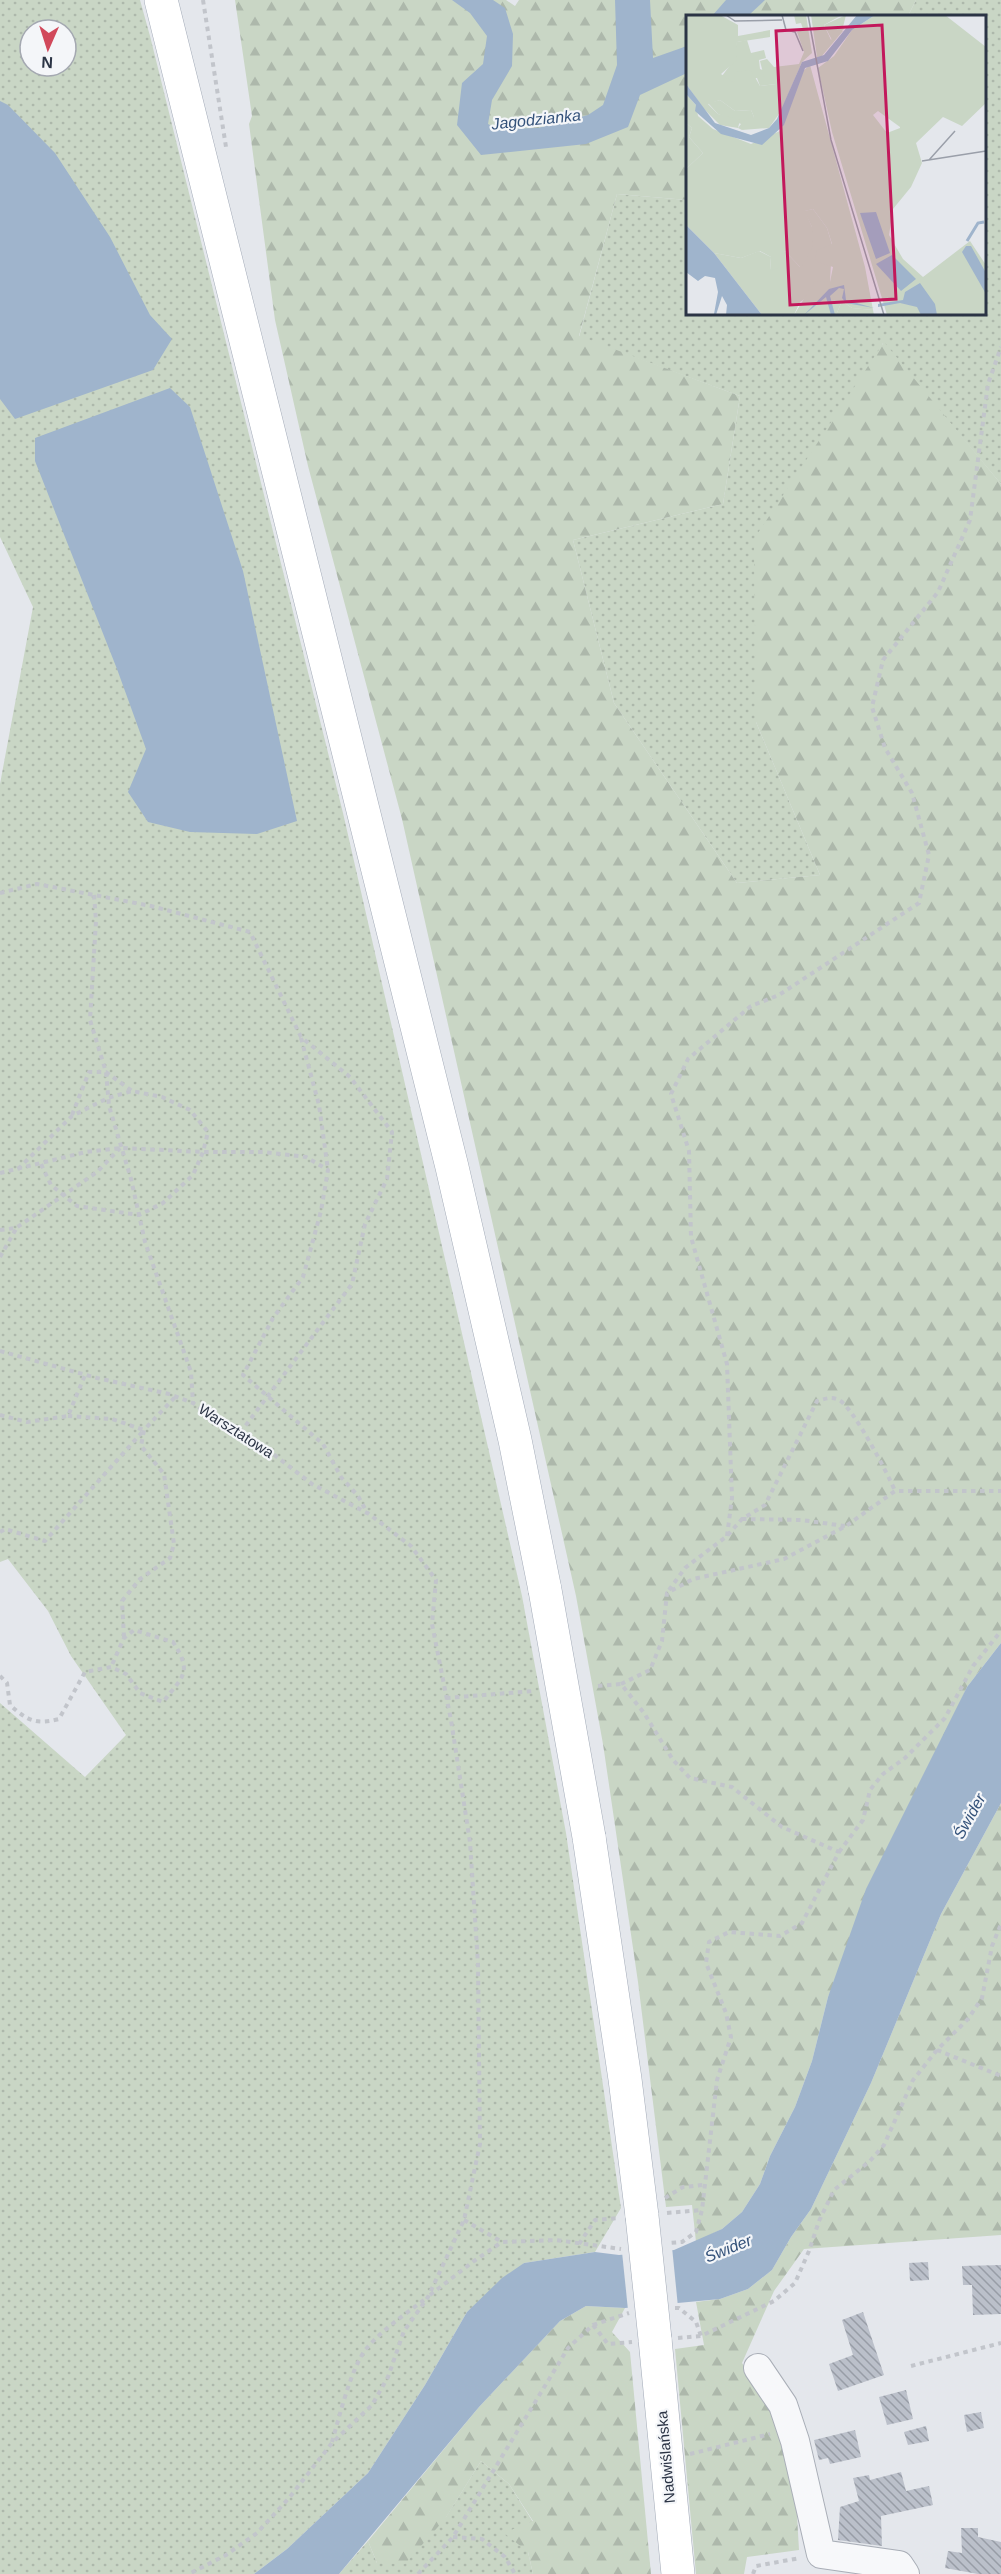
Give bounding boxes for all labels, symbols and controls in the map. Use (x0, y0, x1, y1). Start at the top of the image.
inset map (686, 15, 986, 315)
north arrow (18, 18, 78, 78)
text: N (41, 54, 53, 71)
water label: Jagodzianka (489, 106, 582, 133)
street label: Warsztatowa (196, 1400, 278, 1462)
water label: Świder (949, 1790, 989, 1842)
water label: Świder (702, 2230, 755, 2266)
street label: Nadwiślańska (653, 2410, 678, 2504)

